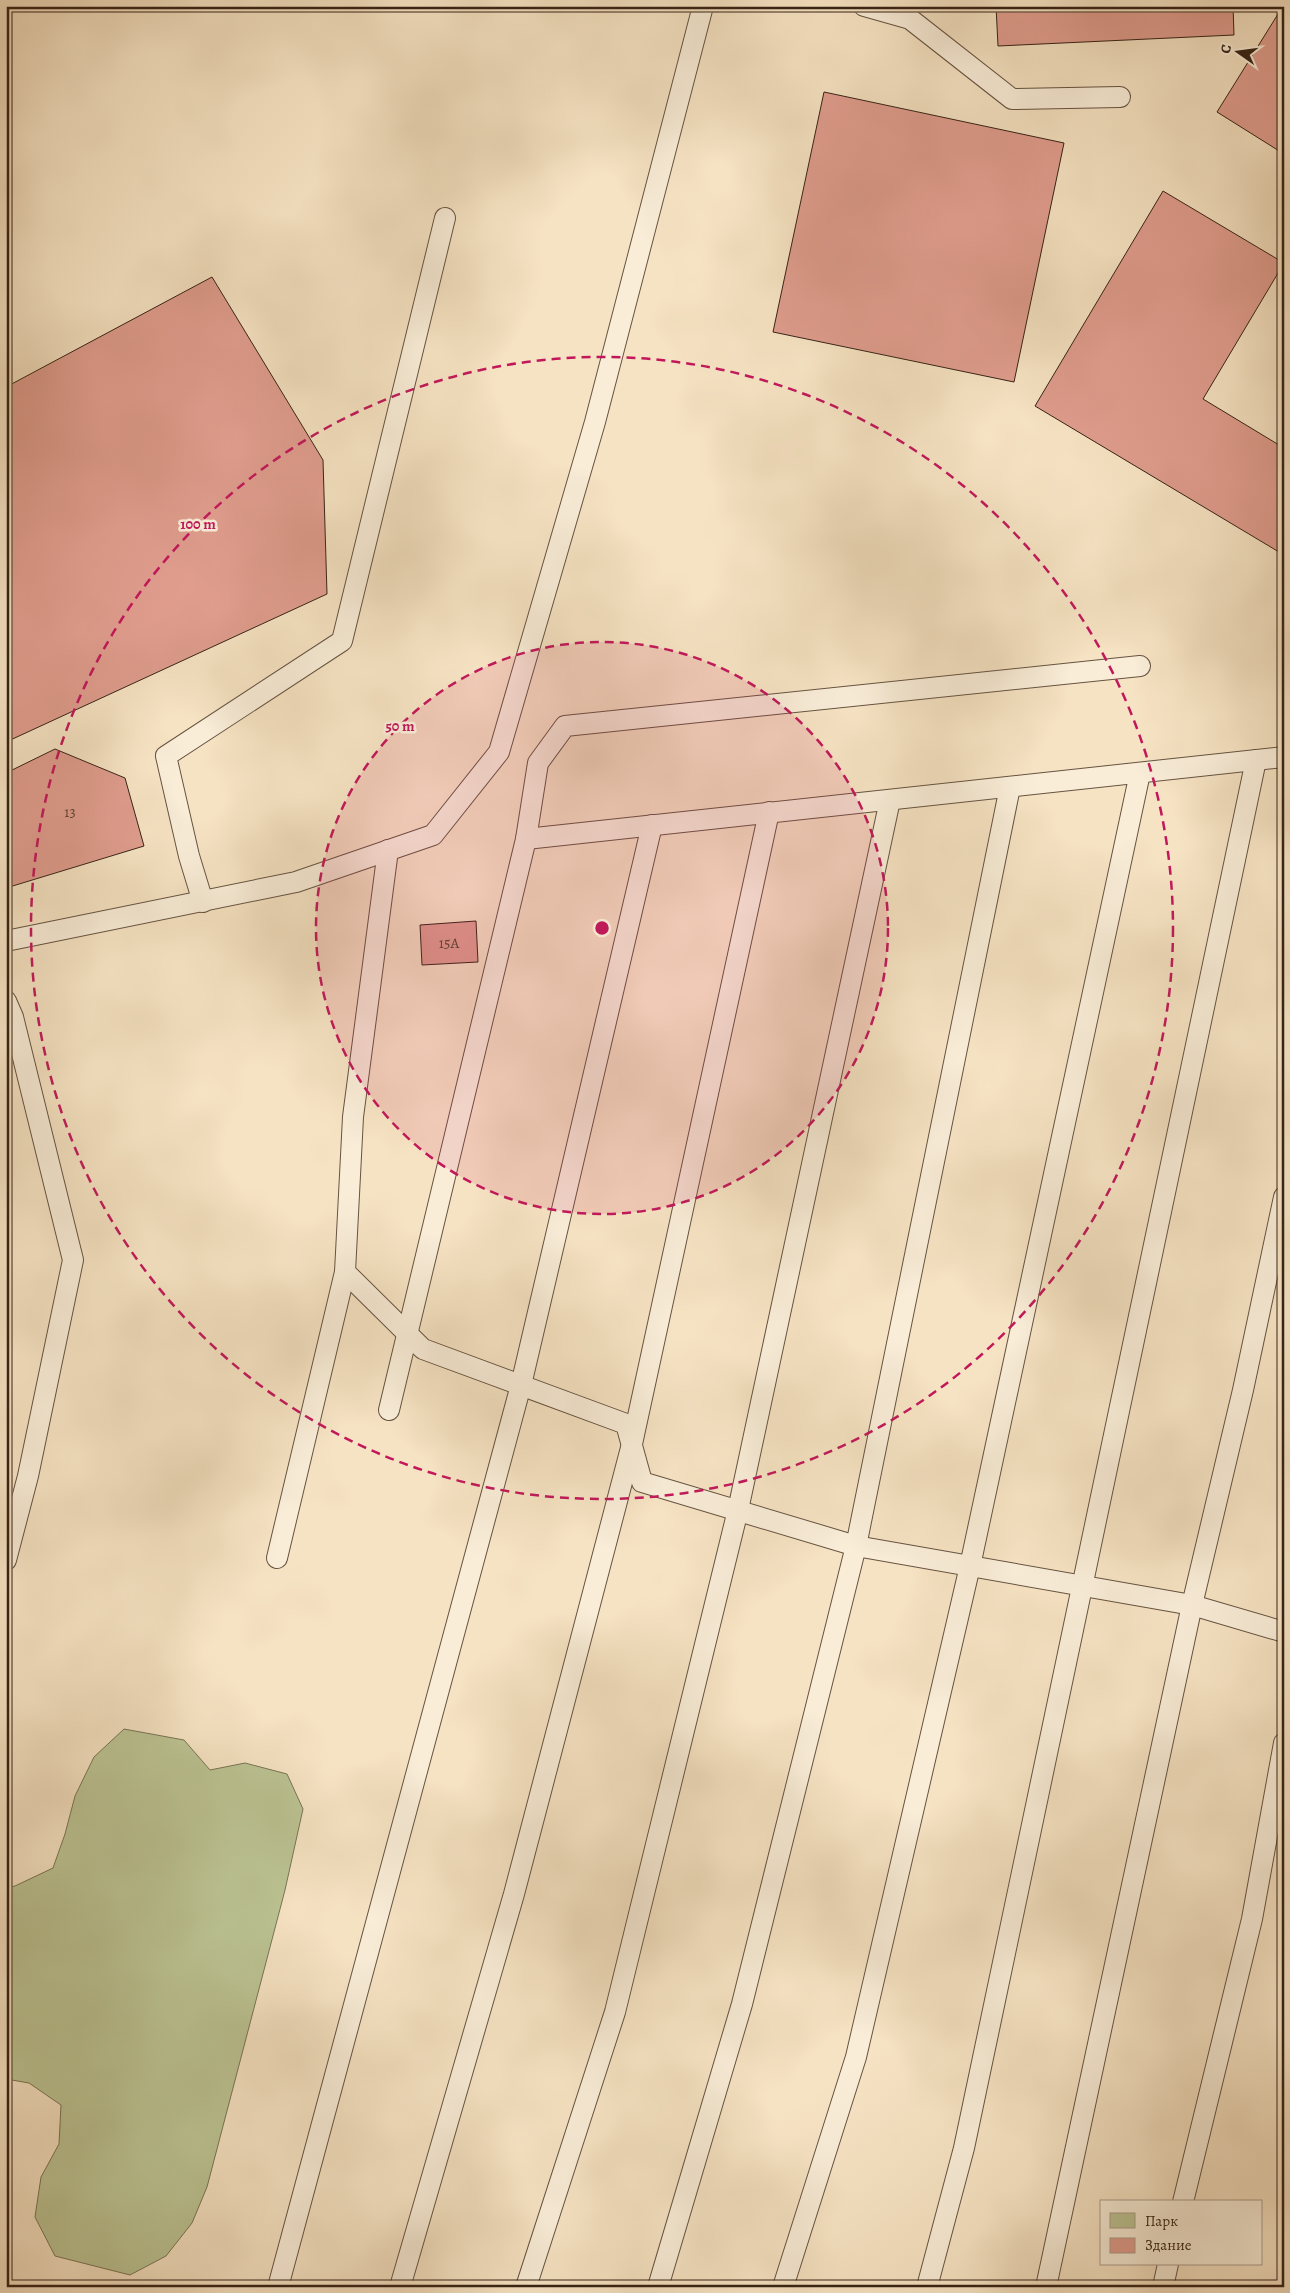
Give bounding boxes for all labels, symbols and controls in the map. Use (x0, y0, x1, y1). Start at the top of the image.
north arrow (1212, 28, 1262, 78)
text: С (1216, 42, 1236, 55)
text: 100 m (180, 514, 216, 534)
text: 50 m (385, 716, 415, 736)
house number: 13 (64, 802, 76, 822)
centre of rings (593, 919, 611, 937)
house number: 15А (439, 933, 459, 953)
legend (1100, 2200, 1262, 2266)
text: Парк (1145, 2211, 1178, 2231)
text: Здание (1145, 2235, 1192, 2255)

